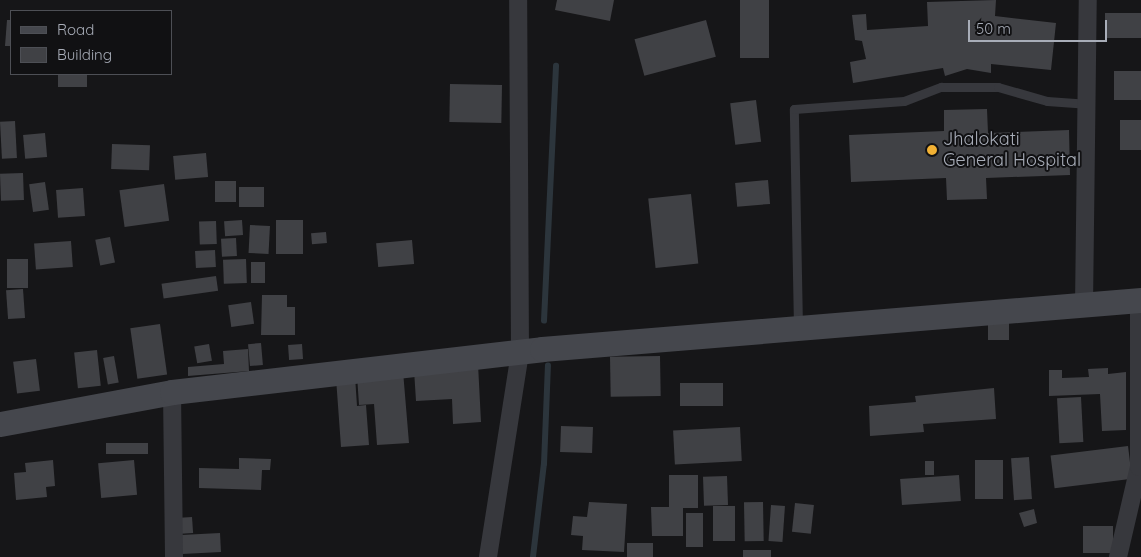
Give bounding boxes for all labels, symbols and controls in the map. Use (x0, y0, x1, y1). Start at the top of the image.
legend (10, 10, 172, 75)
scale bar (971, 10, 1110, 42)
text: 50 m (976, 19, 1011, 38)
text: Road (57, 20, 94, 39)
text: Building (57, 45, 112, 64)
place label: Jhalokati General Hospital (943, 129, 1081, 172)
marker: Jhalokati General Hospital (925, 143, 939, 157)

